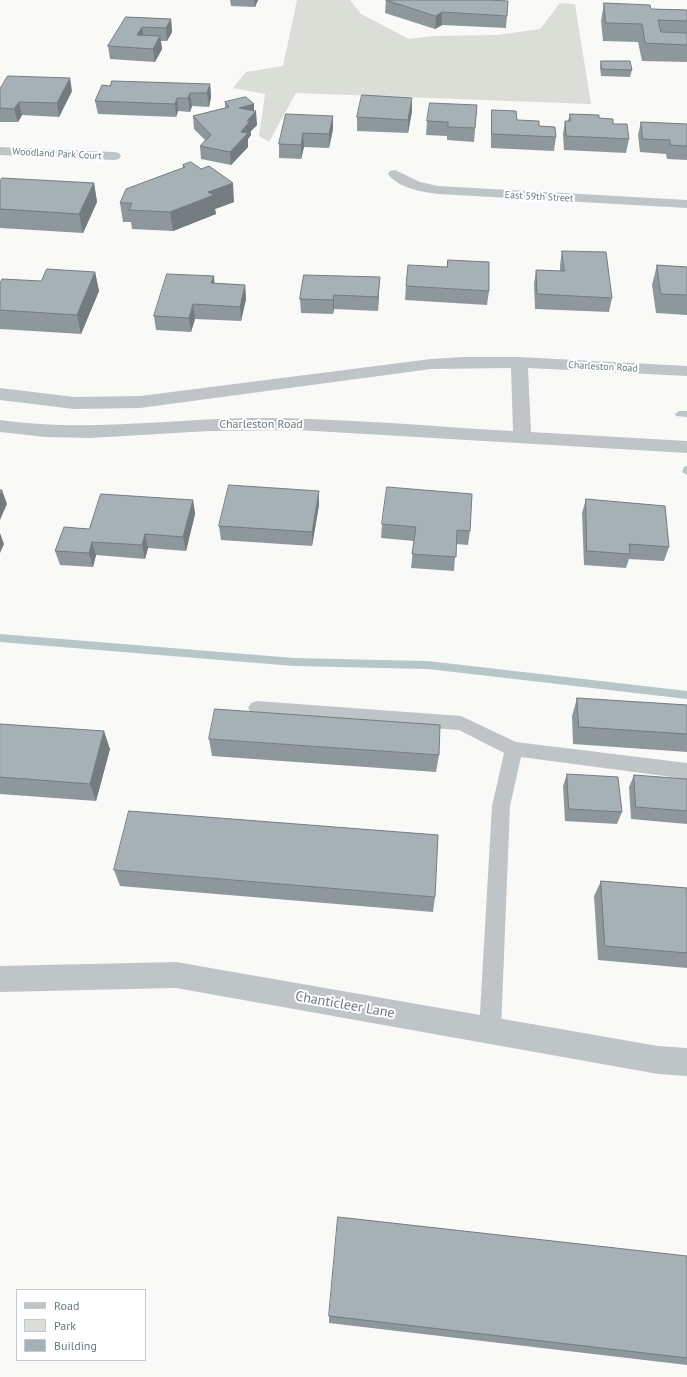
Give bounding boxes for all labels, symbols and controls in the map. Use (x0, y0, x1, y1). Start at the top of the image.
street label: Woodland Park Court (12, 146, 102, 162)
street label: East 59th Street (504, 189, 574, 205)
street label: Charleston Road (568, 359, 638, 375)
street label: Charleston Road (219, 418, 303, 432)
street label: Chanticleer Lane (294, 988, 396, 1022)
legend (16, 1289, 146, 1361)
text: Road (54, 1298, 79, 1313)
text: Park (54, 1318, 76, 1333)
text: Building (54, 1338, 97, 1353)

